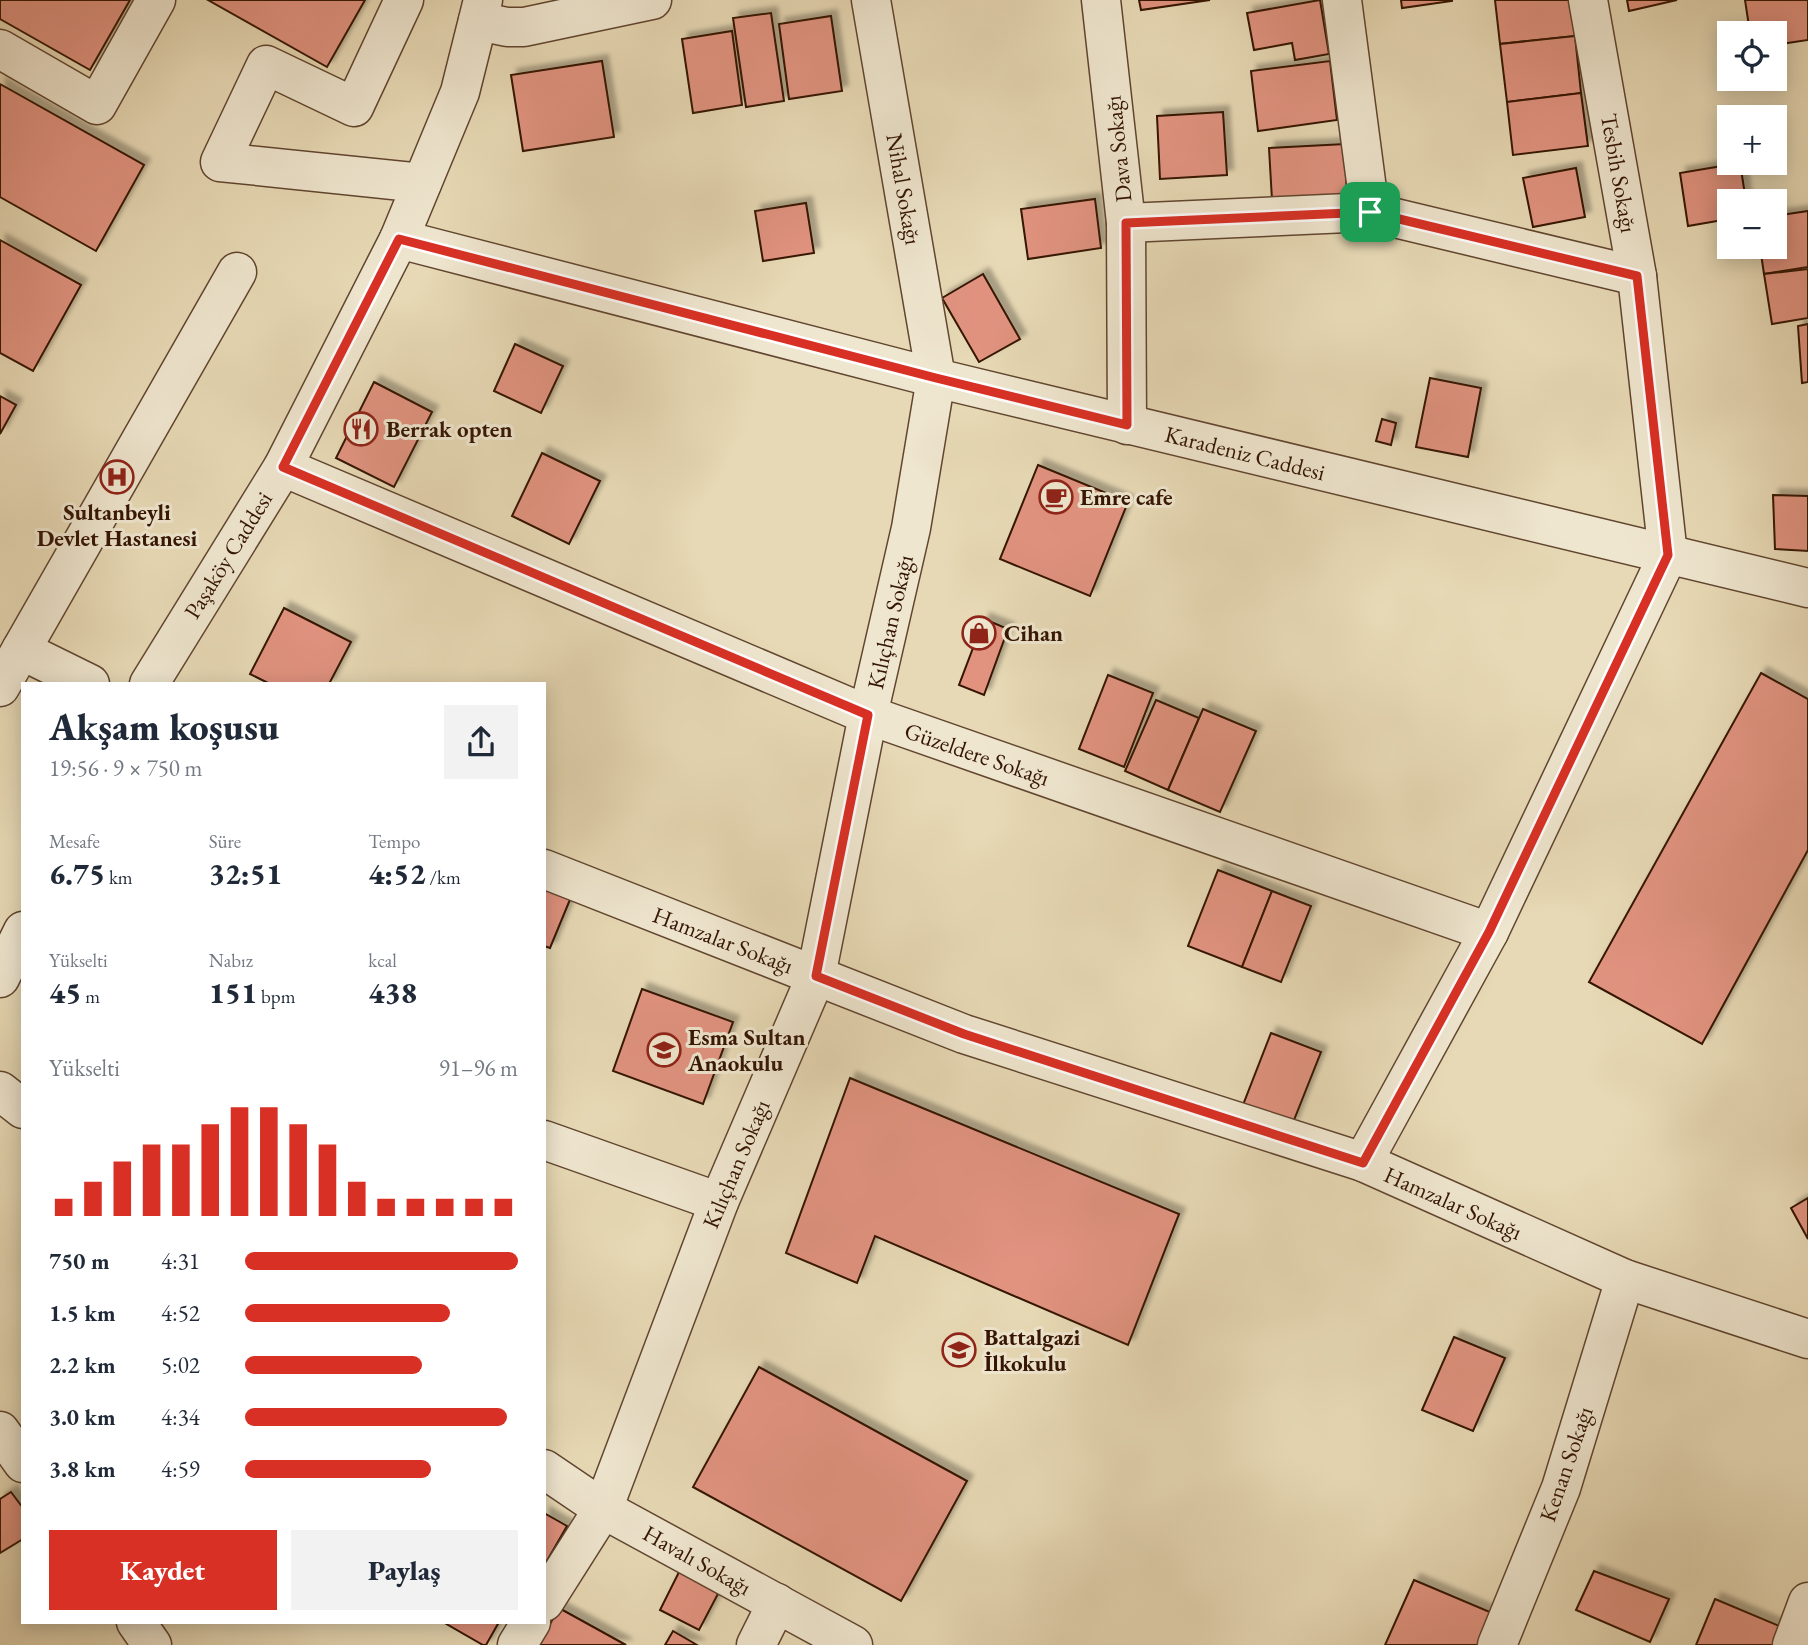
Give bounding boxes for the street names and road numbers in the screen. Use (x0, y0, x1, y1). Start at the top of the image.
street label: Dava Sokağı (1097, 94, 1139, 204)
street label: Tesbih Sokağı (1594, 111, 1644, 235)
street label: Nihal Sokağı (879, 131, 929, 247)
street label: Karadeniz Caddesi (1162, 419, 1329, 487)
street label: Paşaköy Caddesi (177, 486, 279, 624)
street label: Kılıçhan Sokağı (860, 552, 920, 692)
street label: Güzeldere Sokağı (901, 715, 1054, 793)
street label: Hamzalar Sokağı (649, 899, 798, 981)
street label: Kılıçhan Sokağı (695, 1095, 777, 1233)
street label: Hamzalar Sokağı (1379, 1159, 1527, 1247)
street label: Kenan Sokağı (1532, 1402, 1600, 1526)
street label: Havalı Sokağı (638, 1518, 757, 1602)

